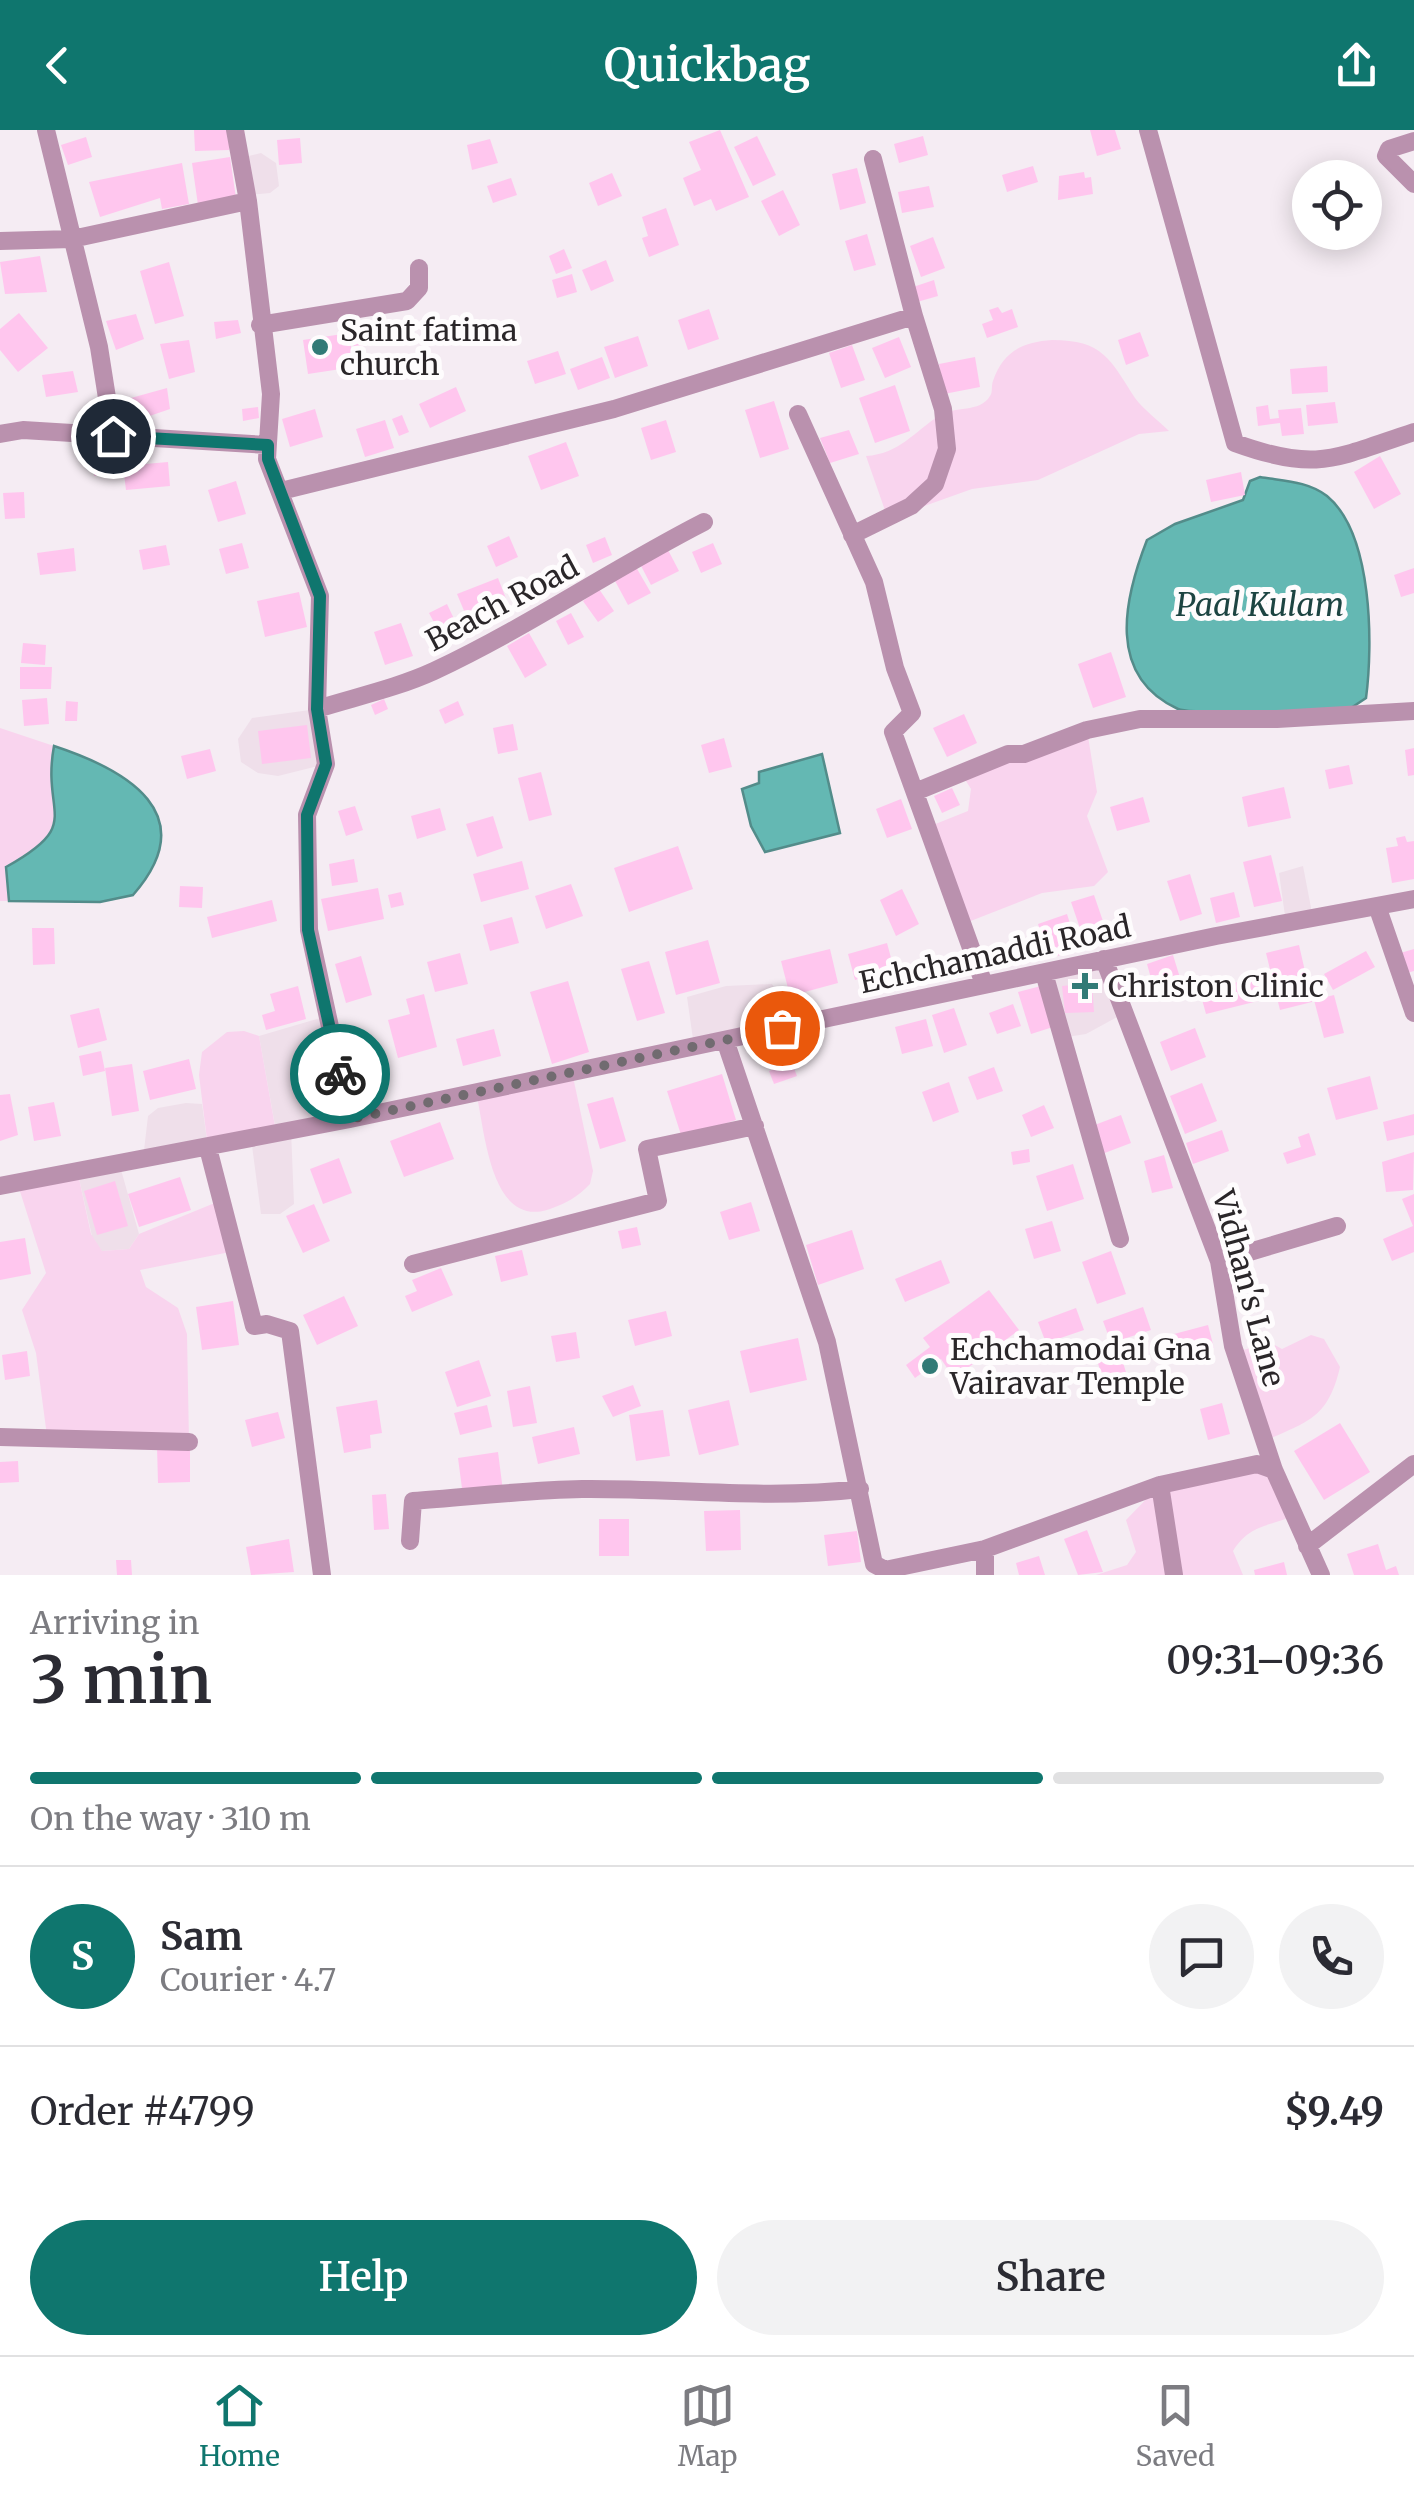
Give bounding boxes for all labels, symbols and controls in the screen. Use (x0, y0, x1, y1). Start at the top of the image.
text: Quickbag (604, 37, 810, 93)
icon: back (30, 38, 85, 93)
icon: share (1329, 38, 1384, 93)
map controls (1292, 160, 1382, 250)
button: locate (1292, 160, 1382, 250)
place label: Saint fatima church (340, 311, 517, 383)
marker: Saint fatima church (309, 336, 331, 358)
pin (71, 394, 156, 479)
icon: home (86, 409, 141, 464)
street label: Beach Road (419, 547, 585, 659)
water label: Paal Kulam (1176, 585, 1344, 625)
street label: Echchamaddi Road (856, 907, 1134, 1001)
place label: Christon Clinic (1108, 967, 1324, 1005)
marker: Christon Clinic (1072, 973, 1098, 999)
pin (740, 986, 825, 1071)
icon: bag (755, 1001, 810, 1056)
courier (290, 1024, 390, 1124)
icon: bike (313, 1047, 368, 1102)
street label: Vidhan's Lane (1204, 1185, 1293, 1390)
place label: Echchamodai Gna Vairavar Temple (949, 1330, 1211, 1402)
marker: Echchamodai Gna Vairavar Temple (919, 1355, 941, 1377)
text: Arriving in (30, 1603, 199, 1643)
text: 09:31–09:36 (1166, 1637, 1384, 1684)
text: 3 min (30, 1639, 212, 1721)
text: On the way · 310 m (30, 1799, 311, 1839)
button: chat (1149, 1904, 1254, 2009)
button: phone (1279, 1904, 1384, 2009)
text: Sam (160, 1913, 243, 1960)
text: S (71, 1933, 94, 1980)
text: Courier · 4.7 (160, 1960, 336, 2000)
text: Order #4799 (30, 2088, 255, 2135)
text: $9.49 (1284, 2088, 1384, 2135)
button: Help (30, 2220, 697, 2335)
button: Share (717, 2220, 1384, 2335)
tab: Home (199, 2378, 280, 2474)
tab: Map (678, 2378, 738, 2474)
tab: Saved (1136, 2378, 1215, 2474)

